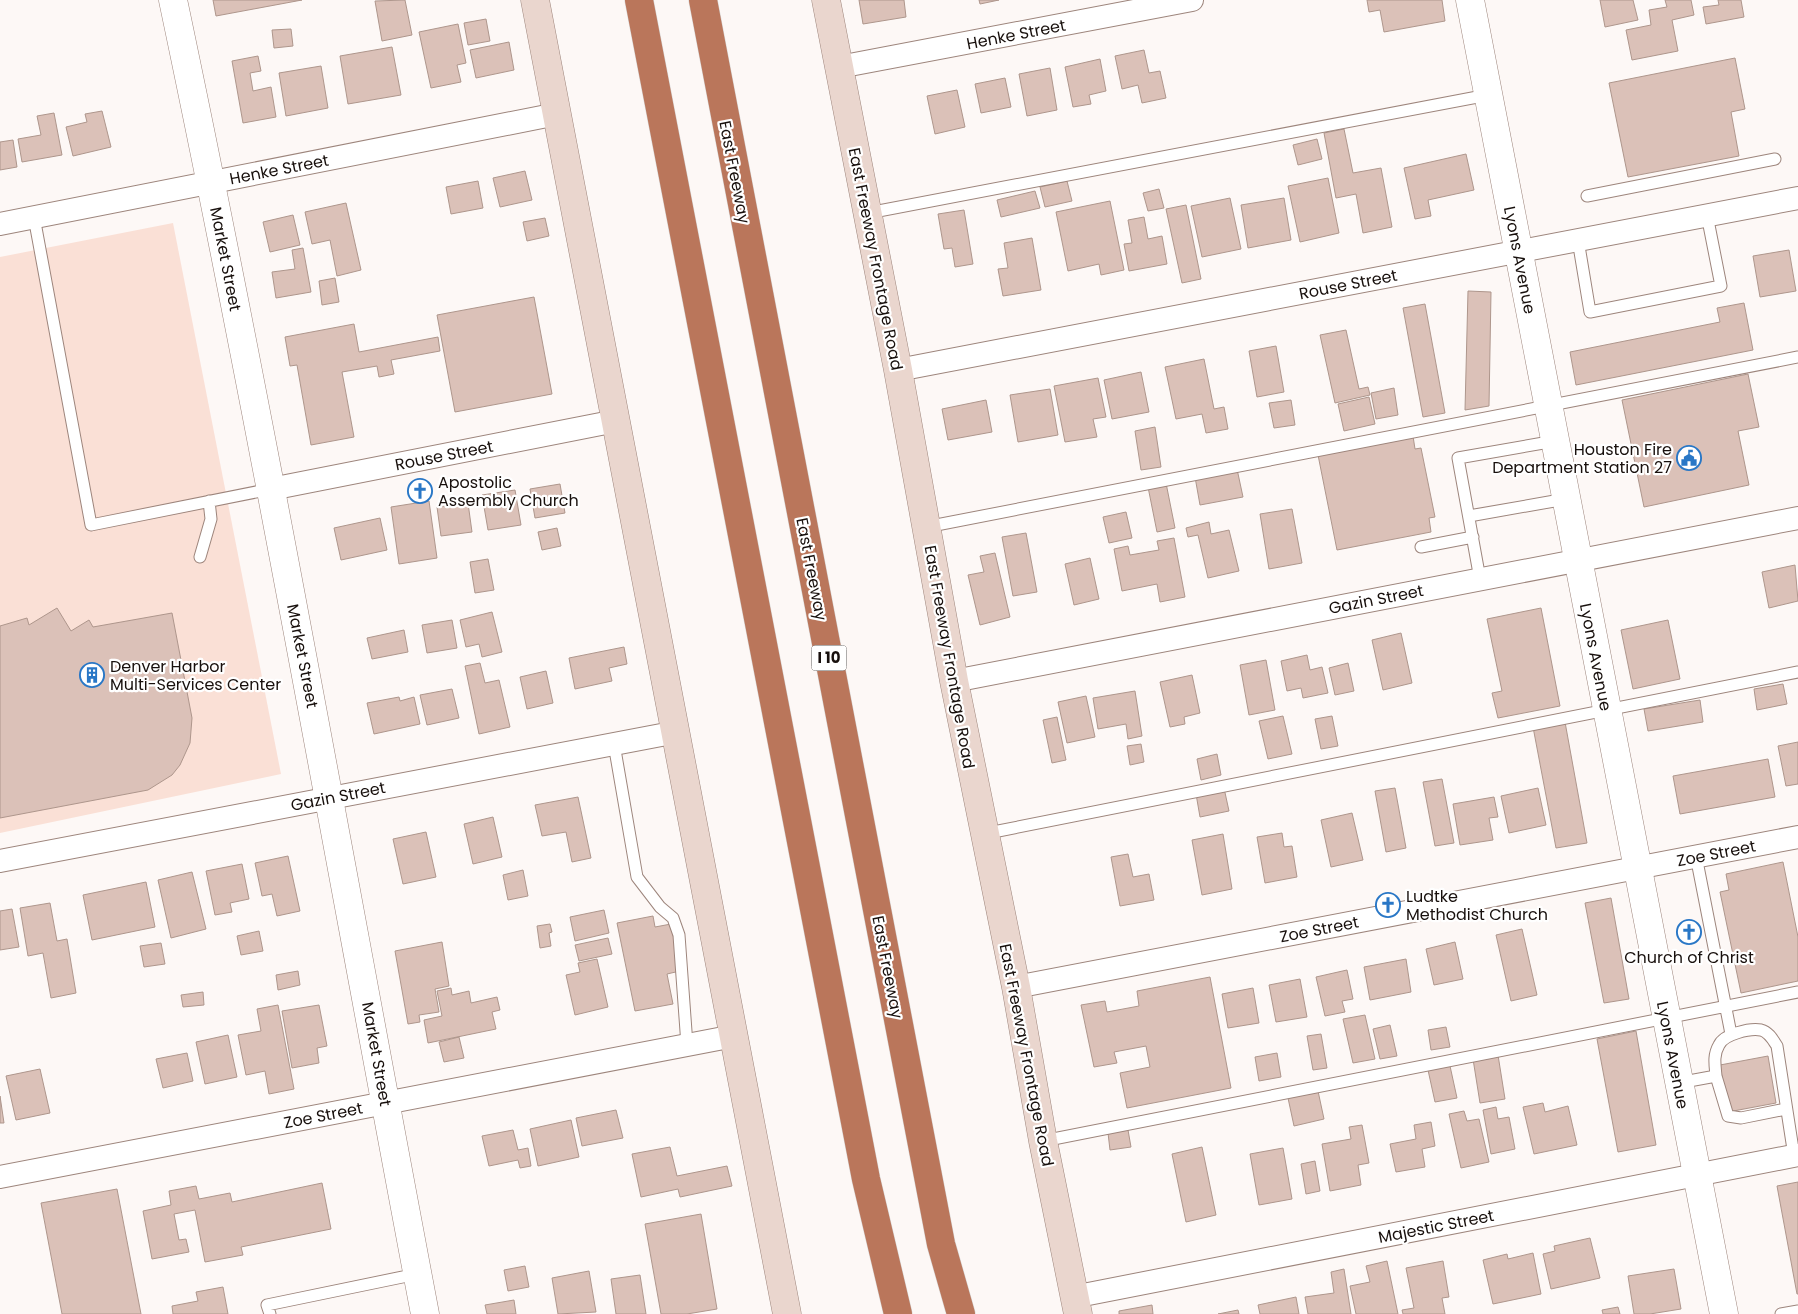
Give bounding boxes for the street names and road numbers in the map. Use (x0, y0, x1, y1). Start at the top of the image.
street label: Henke Street (965, 14, 1068, 55)
street label: East Freeway (713, 119, 756, 225)
street label: East Freeway Frontage Road (843, 146, 908, 372)
street label: Henke Street (228, 149, 331, 190)
street label: Lyons Avenue (1498, 204, 1541, 316)
street label: Market Street (204, 205, 247, 313)
street label: Rouse Street (1297, 264, 1399, 305)
street label: Rouse Street (393, 435, 495, 476)
street label: East Freeway (790, 516, 833, 622)
street label: East Freeway Frontage Road (919, 544, 980, 771)
street label: Gazin Street (1327, 579, 1426, 620)
street label: Lyons Avenue (1574, 601, 1617, 713)
street label: Market Street (281, 602, 324, 710)
road number: I 10 (812, 646, 846, 670)
street label: Gazin Street (289, 776, 388, 817)
street label: Zoe Street (1675, 835, 1758, 872)
street label: Zoe Street (1278, 911, 1361, 948)
street label: East Freeway (866, 914, 909, 1020)
street label: East Freeway Frontage Road (994, 942, 1059, 1168)
street label: Lyons Avenue (1651, 999, 1694, 1111)
street label: Market Street (356, 1000, 397, 1108)
street label: Zoe Street (282, 1097, 365, 1134)
street label: Majestic Street (1376, 1204, 1496, 1249)

